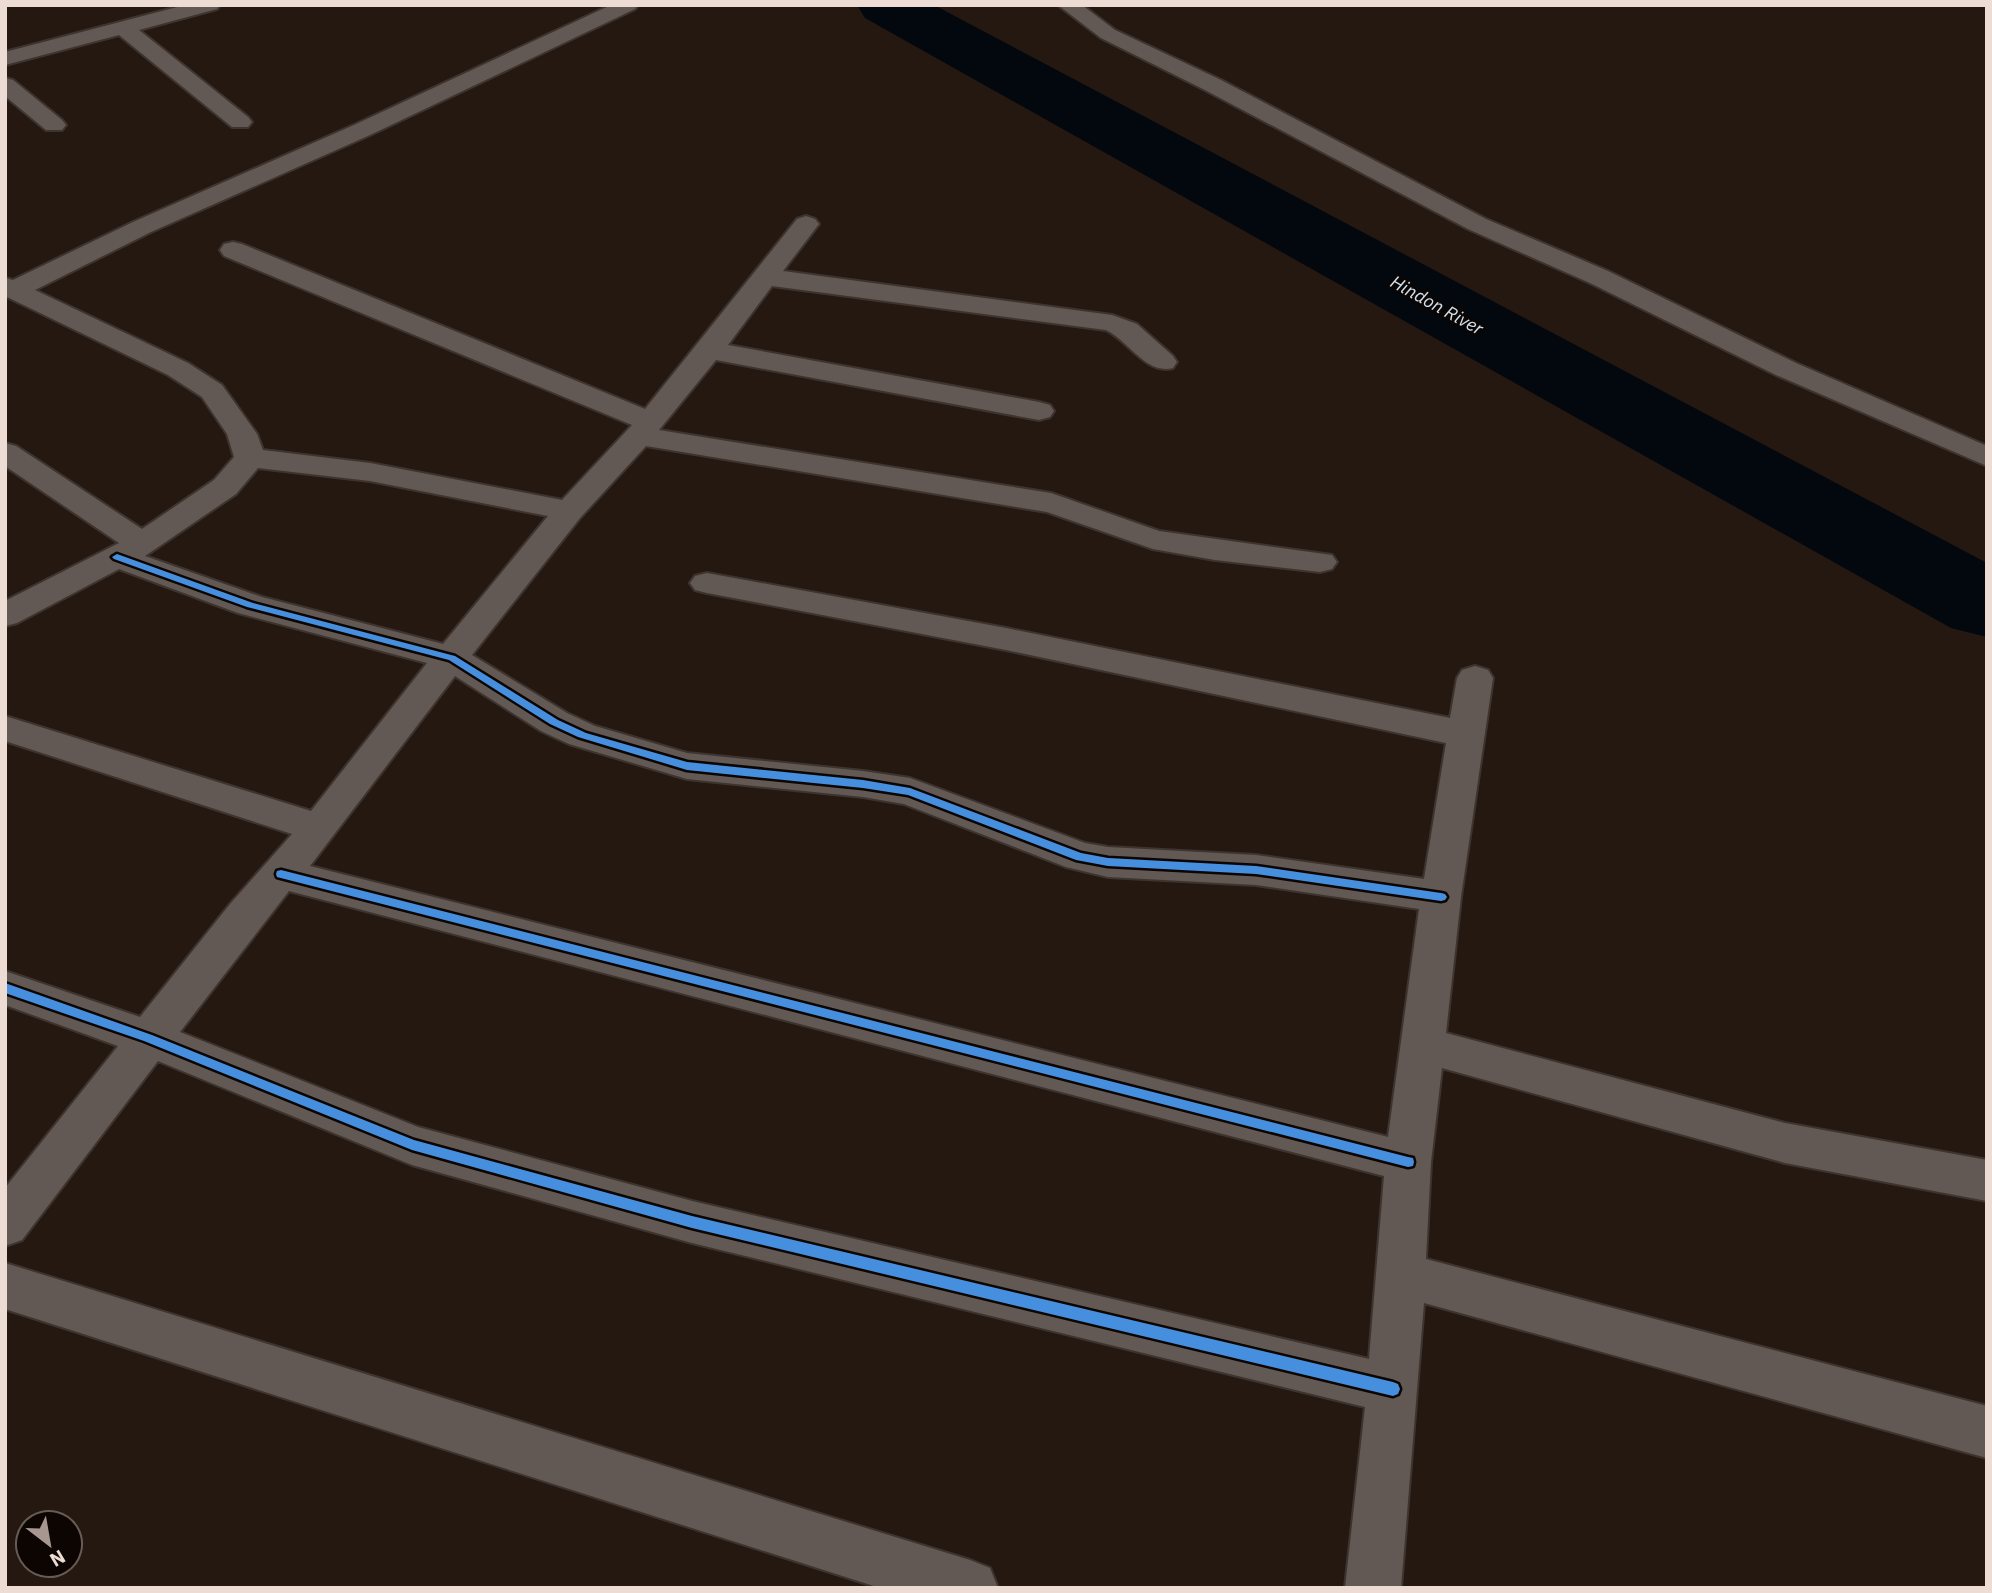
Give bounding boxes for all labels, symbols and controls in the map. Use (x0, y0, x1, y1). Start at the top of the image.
water label: Hindon River (1387, 270, 1488, 340)
north arrow (14, 1509, 84, 1579)
text: N (46, 1545, 70, 1572)

